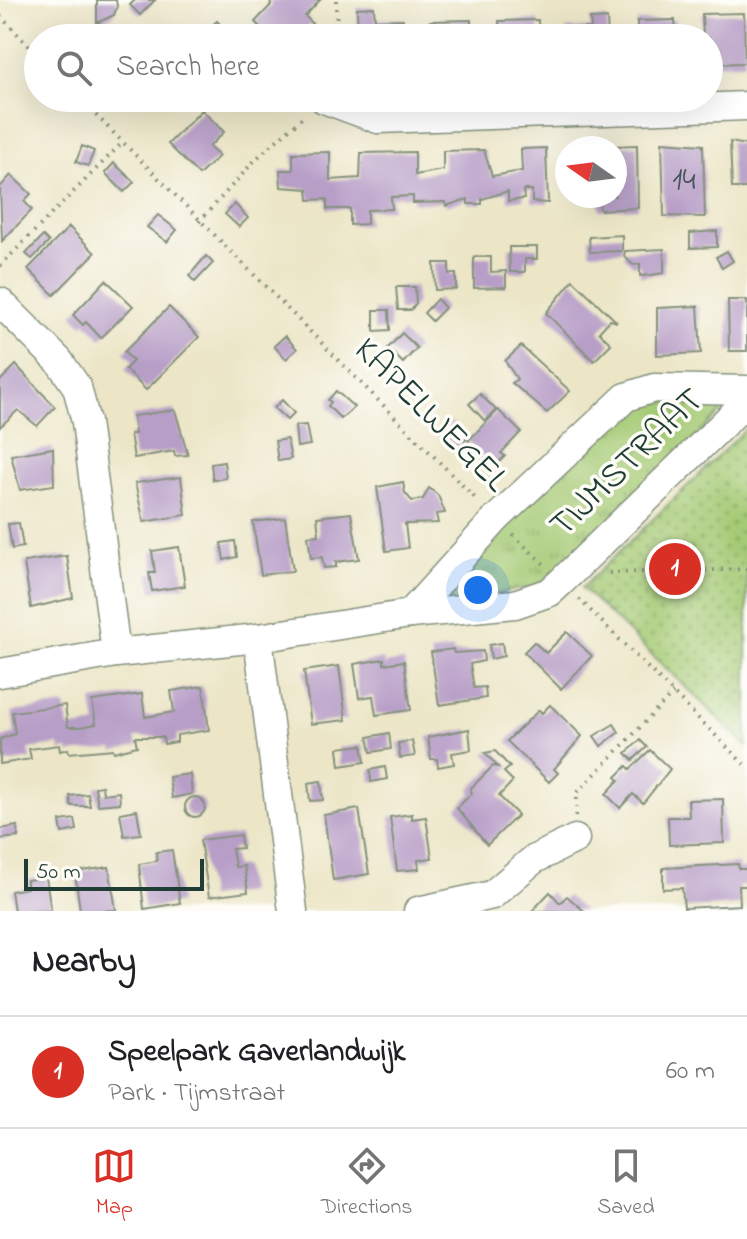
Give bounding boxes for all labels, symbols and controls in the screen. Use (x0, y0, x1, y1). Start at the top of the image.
search box (24, 24, 723, 112)
icon: search (52, 46, 96, 90)
text: Search here (116, 46, 260, 90)
north arrow (555, 136, 627, 208)
house number: 14 (672, 158, 696, 205)
street label: KAPELWEGEL (340, 326, 520, 506)
street label: TIJMSTRAAT (539, 376, 717, 552)
pin: 1 (649, 539, 701, 599)
your location (458, 570, 498, 610)
scale bar (24, 855, 204, 891)
text: 50 m (36, 857, 81, 889)
text: Nearby (32, 938, 136, 988)
text: Speelpark Gaverlandwijk (108, 1031, 405, 1075)
text: 1 (54, 1053, 62, 1091)
text: 60 m (666, 1053, 715, 1091)
text: Park · Tijmstraat (108, 1075, 285, 1113)
tab: Map (92, 1144, 136, 1224)
tab: Directions (321, 1144, 412, 1224)
tab: Saved (597, 1144, 655, 1224)

